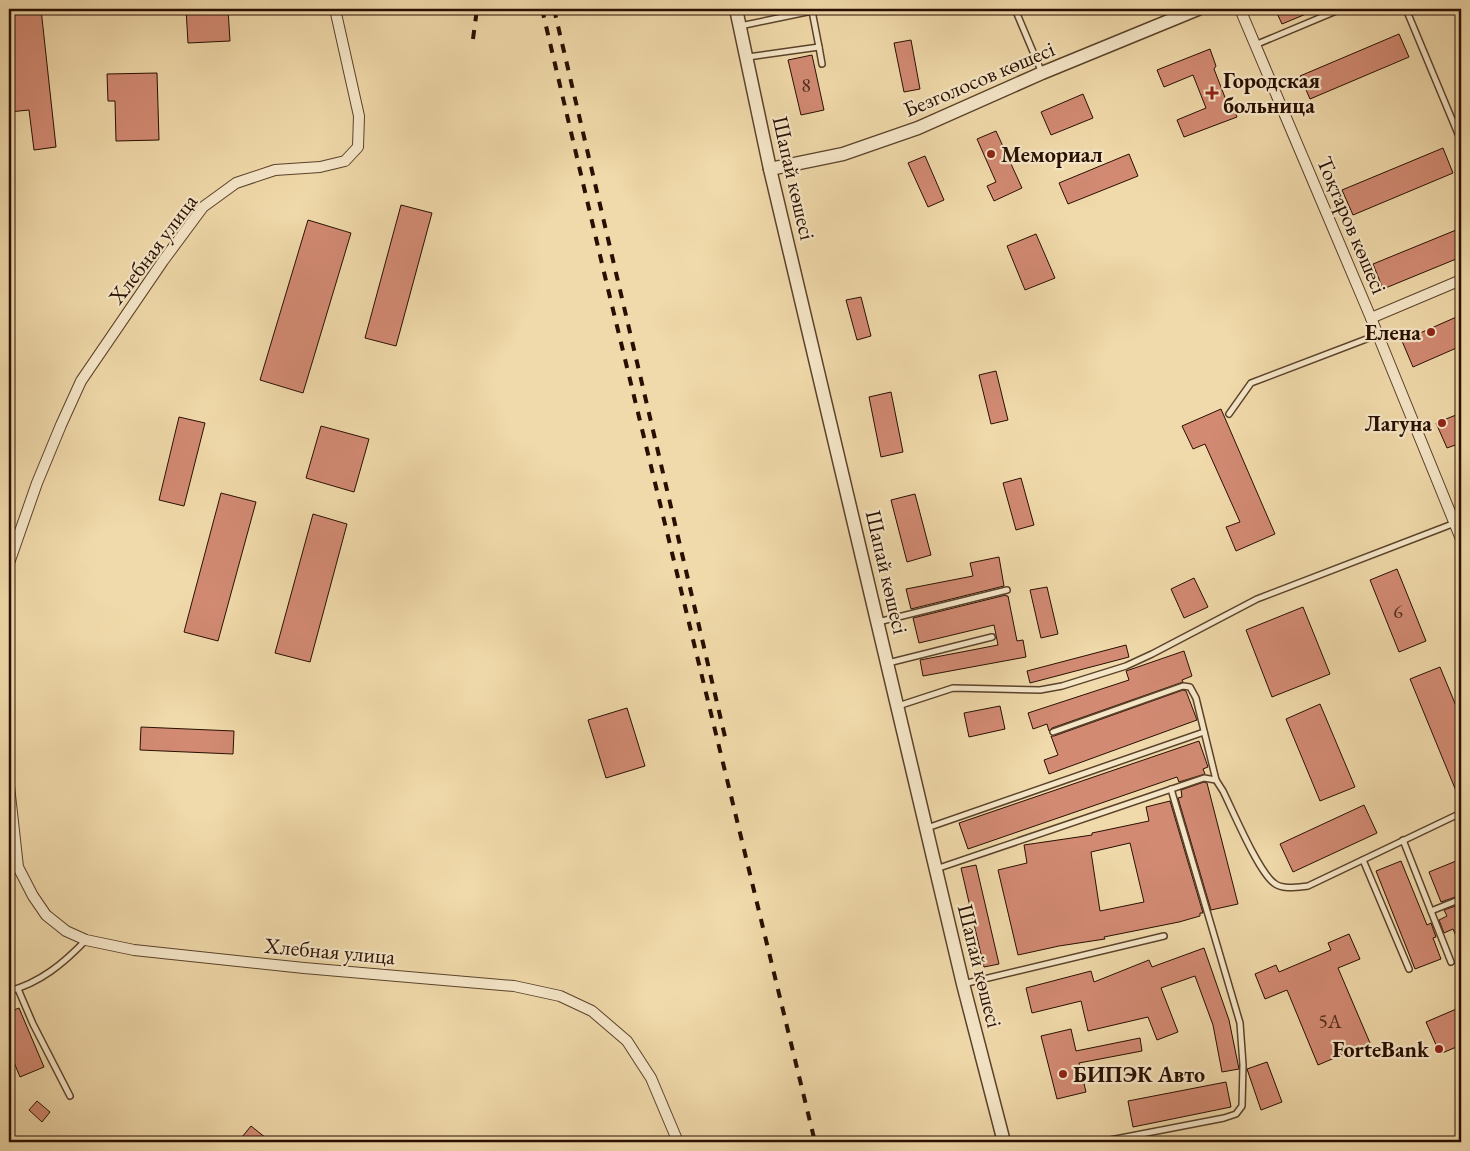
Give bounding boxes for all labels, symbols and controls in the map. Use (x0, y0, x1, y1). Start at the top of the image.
street label: Безголосов көшесі (899, 34, 1059, 124)
place label: Городская больница (1223, 66, 1320, 120)
house number: 8 (801, 72, 811, 98)
marker: Городская больница (1205, 86, 1219, 100)
street label: Шапай көшесі (766, 113, 822, 243)
place label: Мемориал (1001, 140, 1103, 169)
marker: Мемориал (985, 148, 997, 160)
street label: Тоқтаров көшесі (1310, 152, 1394, 298)
street label: Хлебная улица (101, 188, 204, 311)
place label: Елена (1365, 318, 1421, 347)
marker: Елена (1425, 326, 1437, 338)
place label: Лагуна (1364, 409, 1432, 438)
marker: Лагуна (1436, 417, 1448, 429)
street label: Шапай көшесі (859, 507, 915, 637)
house number: 6 (1393, 598, 1403, 624)
street label: Шапай көшесі (951, 901, 1009, 1031)
street label: Хлебная улица (263, 931, 397, 971)
house number: 5А (1318, 1008, 1342, 1034)
place label: ForteBank (1332, 1035, 1430, 1064)
marker: ForteBank (1433, 1043, 1445, 1055)
place label: БИПЭК Авто (1073, 1060, 1205, 1089)
marker: БИПЭК Авто (1057, 1068, 1069, 1080)

